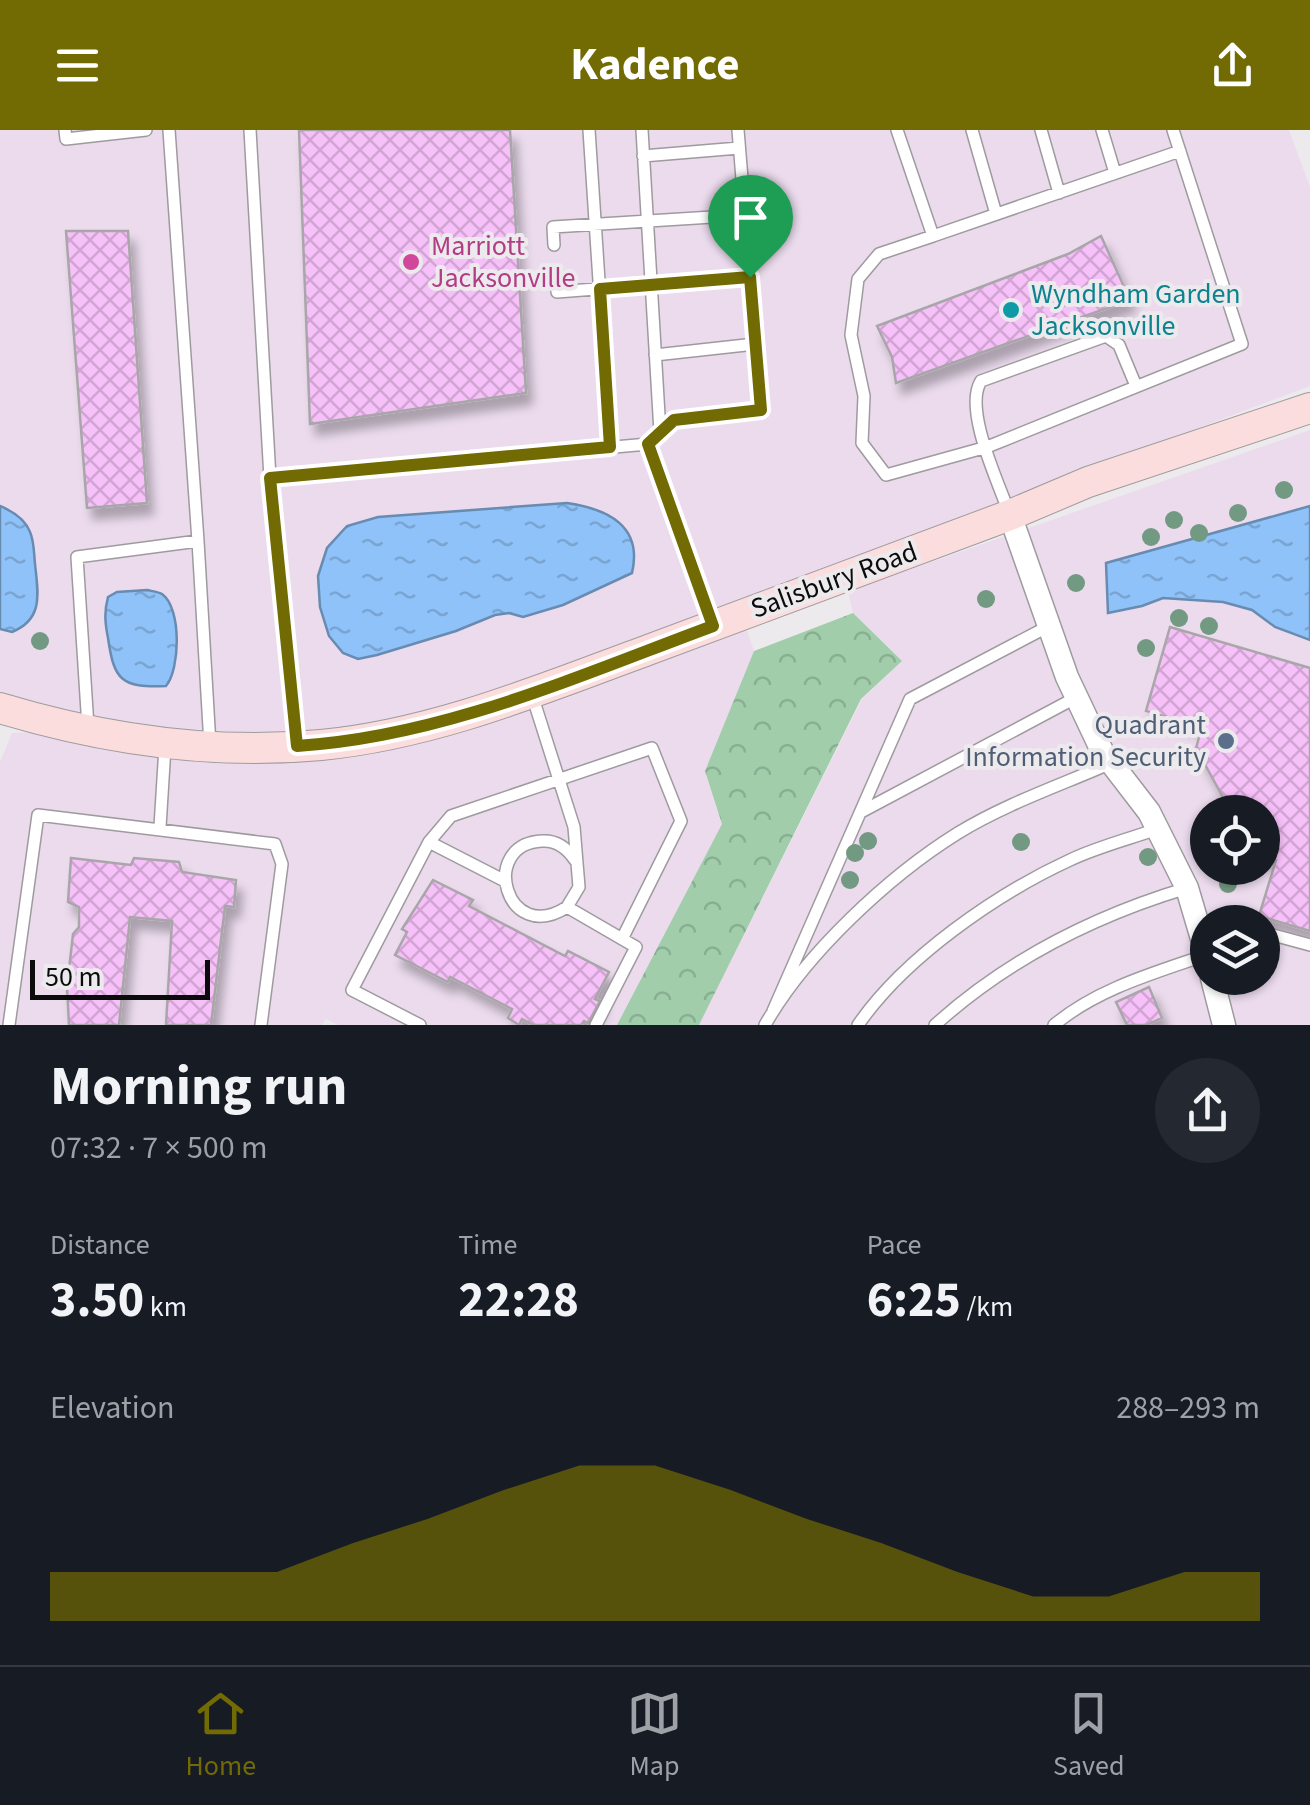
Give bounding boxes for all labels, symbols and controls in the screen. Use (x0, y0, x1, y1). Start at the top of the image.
text: Kadence (570, 33, 740, 97)
icon: menu (50, 38, 105, 93)
icon: share (1205, 38, 1260, 93)
pin (708, 175, 793, 278)
icon: arrive (723, 190, 778, 245)
place label: Marriott Jacksonville (431, 226, 576, 298)
marker: Marriott Jacksonville (400, 251, 422, 273)
place label: Wyndham Garden Jacksonville (1031, 274, 1241, 346)
marker: Wyndham Garden Jacksonville (1000, 299, 1022, 321)
street label: Salisbury Road (745, 531, 923, 629)
place label: Quadrant Information Security (965, 705, 1207, 777)
marker: Quadrant Information Security (1215, 730, 1237, 752)
map controls (1190, 795, 1280, 995)
button: locate (1190, 795, 1280, 885)
button: layers (1190, 905, 1280, 995)
scale bar (30, 955, 210, 1000)
text: 50 m (45, 957, 102, 997)
text: Morning run (50, 1048, 347, 1126)
button: share (1155, 1058, 1260, 1163)
text: 07:32 · 7 × 500 m (50, 1125, 268, 1171)
text: Distance (50, 1225, 150, 1265)
text: Time (458, 1225, 517, 1265)
text: Pace (867, 1225, 922, 1265)
text: 3.50 (50, 1265, 144, 1336)
text: 22:28 (458, 1265, 579, 1336)
text: 6:25 (867, 1265, 961, 1336)
text: km (144, 1287, 187, 1327)
text: /km (961, 1287, 1013, 1327)
text: Elevation (50, 1385, 175, 1431)
text: 288–293 m (1116, 1385, 1260, 1431)
tab: Home (185, 1686, 256, 1786)
tab: Map (627, 1686, 682, 1786)
tab: Saved (1053, 1686, 1124, 1786)

